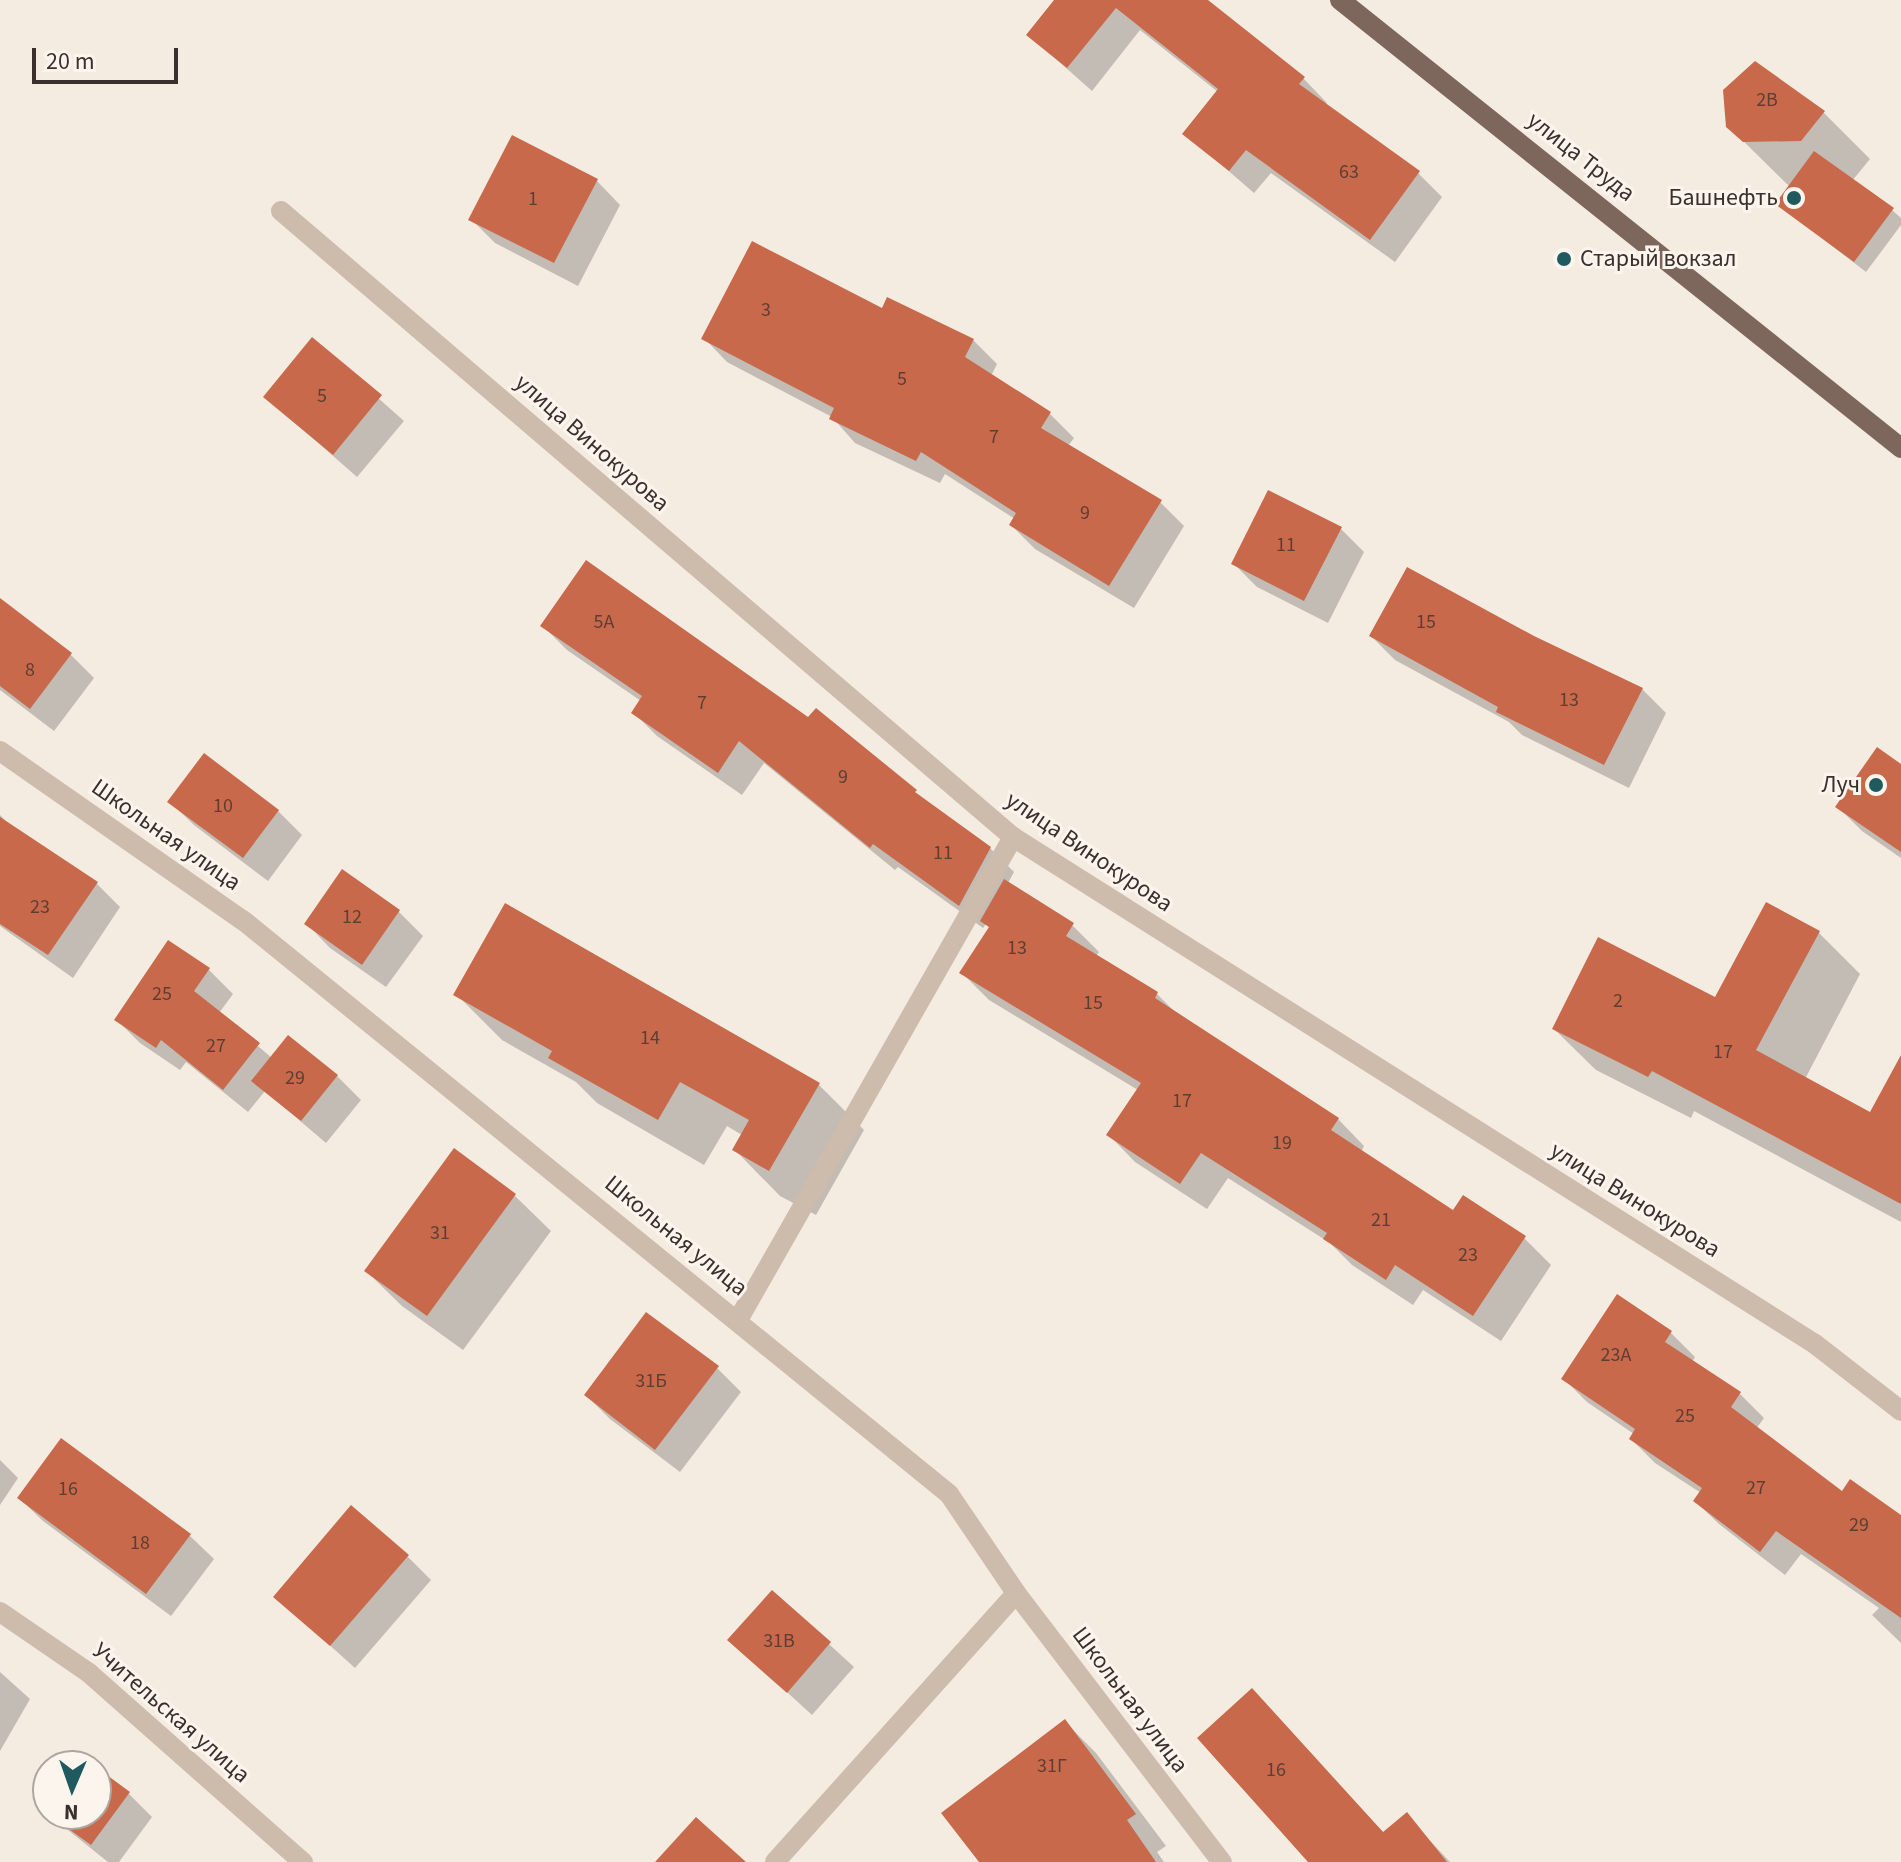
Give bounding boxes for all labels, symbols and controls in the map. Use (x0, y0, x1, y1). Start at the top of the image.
scale bar (36, 32, 182, 82)
text: 20 m (46, 44, 95, 79)
house number: 2В (1756, 88, 1778, 112)
street label: улица Труда (1521, 106, 1641, 208)
house number: 63 (1339, 160, 1359, 184)
place label: Башнефть (1669, 184, 1778, 212)
house number: 1 (528, 187, 538, 211)
marker: Башнефть (1785, 189, 1803, 207)
place label: Старый вокзал (1580, 245, 1736, 273)
marker: Старый вокзал (1555, 250, 1573, 268)
house number: 3 (761, 298, 771, 322)
house number: 5 (897, 367, 907, 391)
street label: улица Винокурова (509, 368, 675, 518)
house number: 5 (317, 384, 327, 408)
house number: 7 (989, 425, 999, 449)
house number: 9 (1080, 501, 1090, 525)
house number: 11 (1276, 533, 1296, 557)
house number: 5А (594, 610, 614, 634)
house number: 15 (1416, 610, 1436, 634)
house number: 8 (25, 658, 35, 682)
house number: 13 (1559, 688, 1579, 712)
house number: 7 (697, 691, 707, 715)
house number: 9 (838, 765, 848, 789)
place label: Луч (1821, 771, 1860, 799)
street label: Школьная улица (86, 773, 246, 897)
marker: Луч (1867, 776, 1885, 794)
street label: улица Винокурова (1000, 785, 1178, 919)
house number: 10 (213, 794, 233, 818)
house number: 11 (933, 841, 953, 865)
house number: 23 (30, 895, 50, 919)
house number: 12 (342, 905, 362, 929)
house number: 13 (1007, 936, 1027, 960)
house number: 25 (152, 982, 172, 1006)
house number: 2 (1613, 989, 1623, 1013)
house number: 15 (1083, 991, 1103, 1015)
house number: 14 (640, 1026, 660, 1050)
house number: 27 (206, 1034, 226, 1058)
house number: 17 (1713, 1040, 1733, 1064)
house number: 29 (285, 1066, 305, 1090)
house number: 17 (1172, 1089, 1192, 1113)
house number: 19 (1272, 1131, 1292, 1155)
street label: улица Винокурова (1545, 1136, 1725, 1264)
street label: Школьная улица (599, 1170, 753, 1302)
house number: 21 (1371, 1208, 1391, 1232)
house number: 31 (430, 1221, 450, 1245)
house number: 23 (1458, 1243, 1478, 1267)
house number: 23А (1601, 1343, 1631, 1367)
house number: 31Б (635, 1369, 667, 1393)
house number: 25 (1675, 1404, 1695, 1428)
house number: 27 (1746, 1476, 1766, 1500)
house number: 16 (58, 1477, 78, 1501)
house number: 29 (1849, 1513, 1869, 1537)
house number: 18 (130, 1531, 150, 1555)
street label: Школьная улица (1066, 1621, 1194, 1779)
house number: 31В (763, 1629, 795, 1653)
street label: Учительская улица (86, 1637, 256, 1789)
north arrow (32, 1750, 112, 1830)
house number: 31Г (1037, 1754, 1067, 1778)
house number: 16 (1266, 1758, 1286, 1782)
text: N (63, 1796, 79, 1828)

